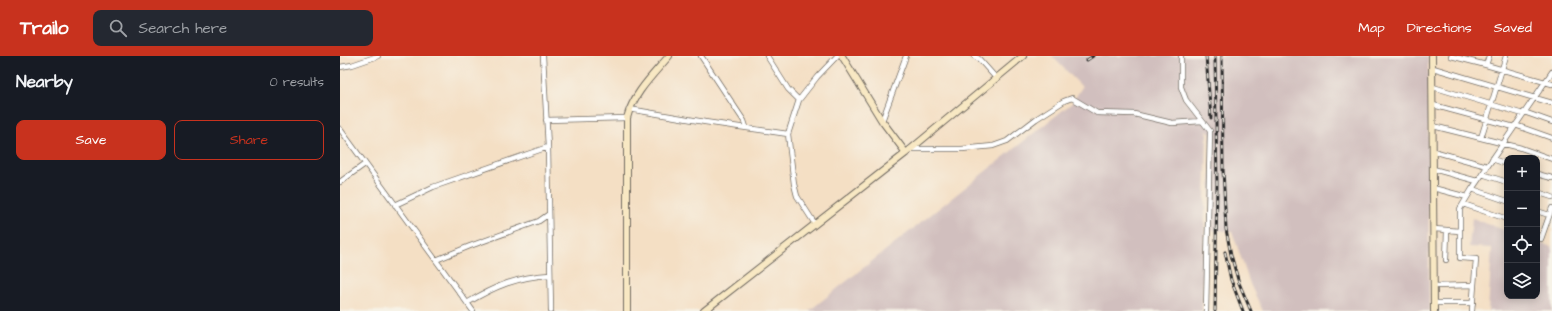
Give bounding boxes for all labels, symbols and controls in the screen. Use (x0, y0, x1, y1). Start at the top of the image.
search box (93, 10, 373, 46)
text: Trailo (20, 15, 69, 42)
icon: search (107, 17, 129, 39)
text: Search here (139, 18, 227, 39)
text: Map (1358, 18, 1385, 38)
text: Directions (1407, 18, 1472, 38)
text: Saved (1494, 18, 1532, 38)
text: Nearby (16, 70, 73, 94)
text: 0 results (269, 73, 324, 91)
button: Save (16, 120, 166, 160)
button: Share (174, 120, 324, 160)
map controls (1504, 155, 1540, 299)
button: + (1504, 155, 1540, 191)
button: − (1504, 191, 1540, 227)
button: locate (1504, 227, 1540, 263)
button: layers (1504, 263, 1540, 299)

